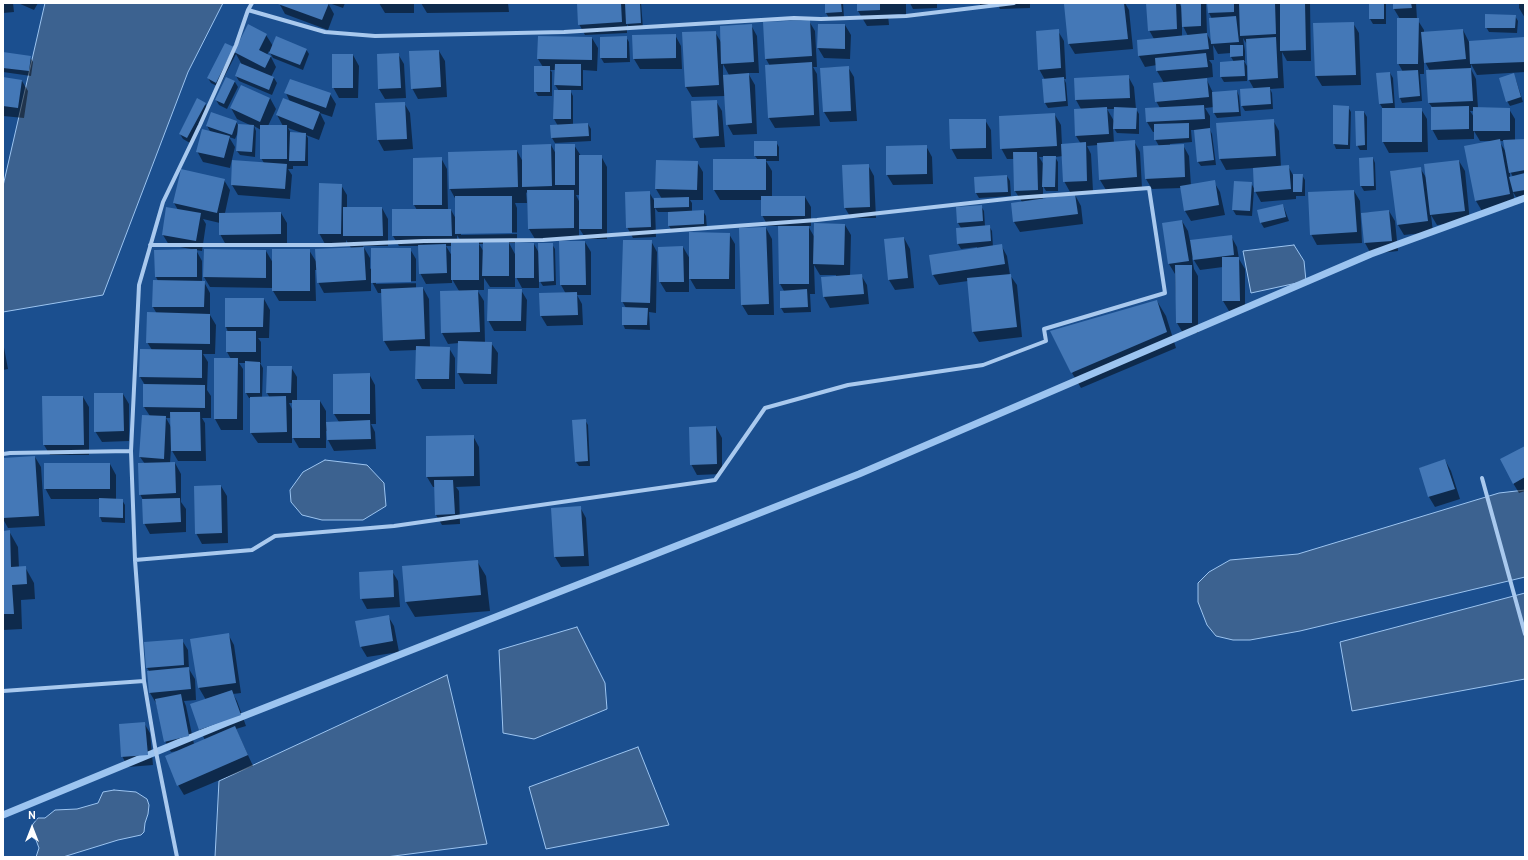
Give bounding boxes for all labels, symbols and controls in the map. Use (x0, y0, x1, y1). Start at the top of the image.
north arrow (12, 808, 52, 848)
text: N (28, 809, 36, 823)

